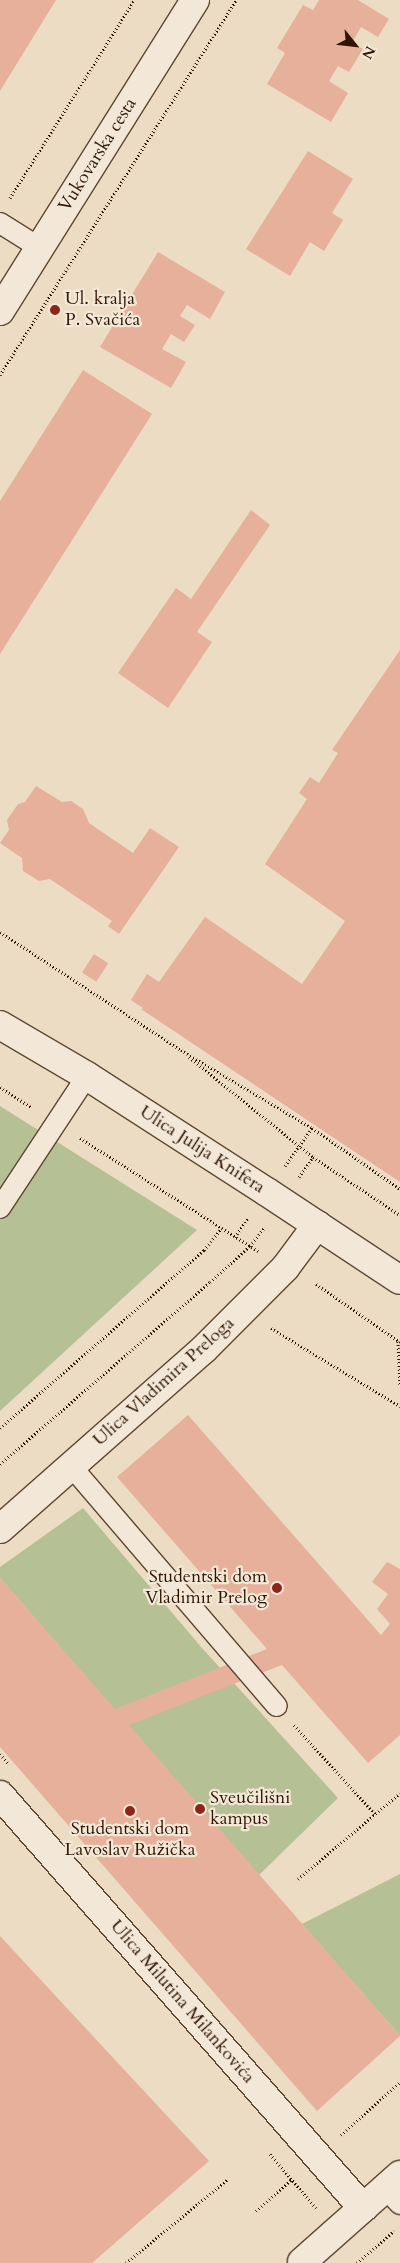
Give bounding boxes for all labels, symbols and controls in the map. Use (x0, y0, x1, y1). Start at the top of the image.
north arrow (330, 20, 380, 70)
text: N (357, 43, 380, 62)
street label: Vukovarska cesta (54, 94, 142, 216)
place label: Ul. kralja P. Svačića (65, 289, 140, 332)
marker: Ul. kralja P. Svačića (49, 304, 61, 316)
street label: Ulica Julija Knifera (135, 1101, 269, 1199)
street label: Ulica Vladimira Preloga (89, 1313, 239, 1451)
place label: Studentski dom Vladimir Prelog (145, 1567, 267, 1610)
marker: Studentski dom Vladimir Prelog (271, 1582, 283, 1594)
place label: Sveučilišni kampus (210, 1788, 290, 1830)
marker: Sveučilišni kampus (194, 1803, 206, 1815)
marker: Studentski dom Lavoslav Ružička (124, 1805, 136, 1817)
place label: Studentski dom Lavoslav Ružička (65, 1819, 195, 1862)
street label: Ulica Milutina Milankovića (105, 1916, 259, 2088)

